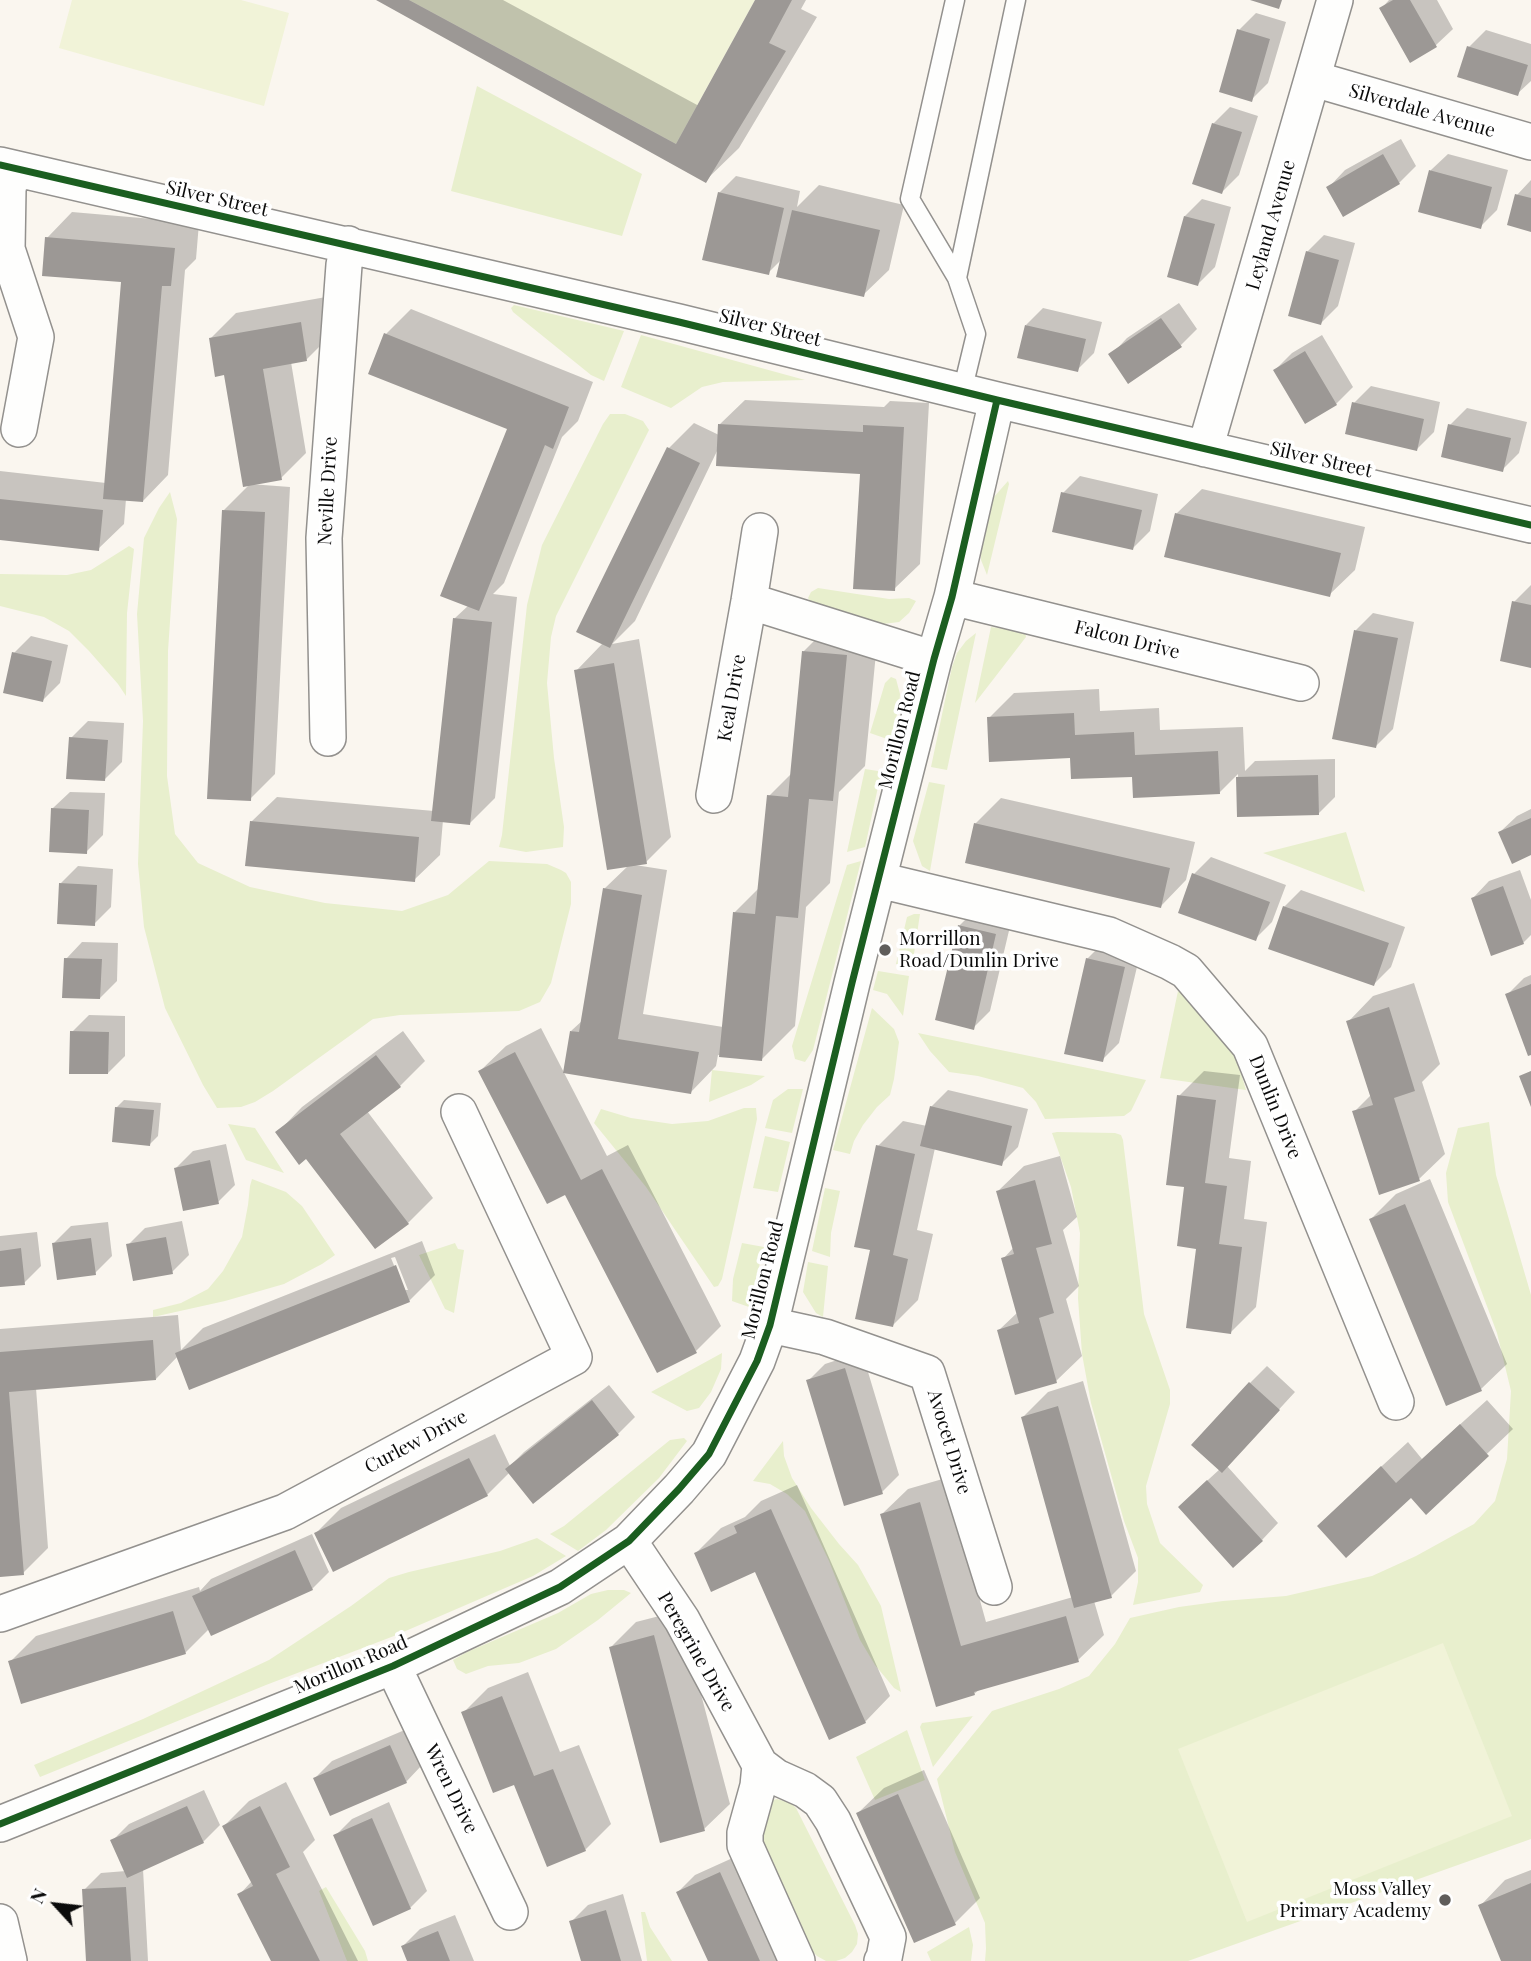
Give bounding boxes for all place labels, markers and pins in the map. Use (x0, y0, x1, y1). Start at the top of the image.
place label: Morrillon Road/Dunlin Drive (899, 928, 1059, 972)
marker: Morrillon Road/Dunlin Drive (877, 942, 893, 958)
place label: Moss Valley Primary Academy (1279, 1878, 1431, 1922)
marker: Moss Valley Primary Academy (1437, 1892, 1453, 1908)

